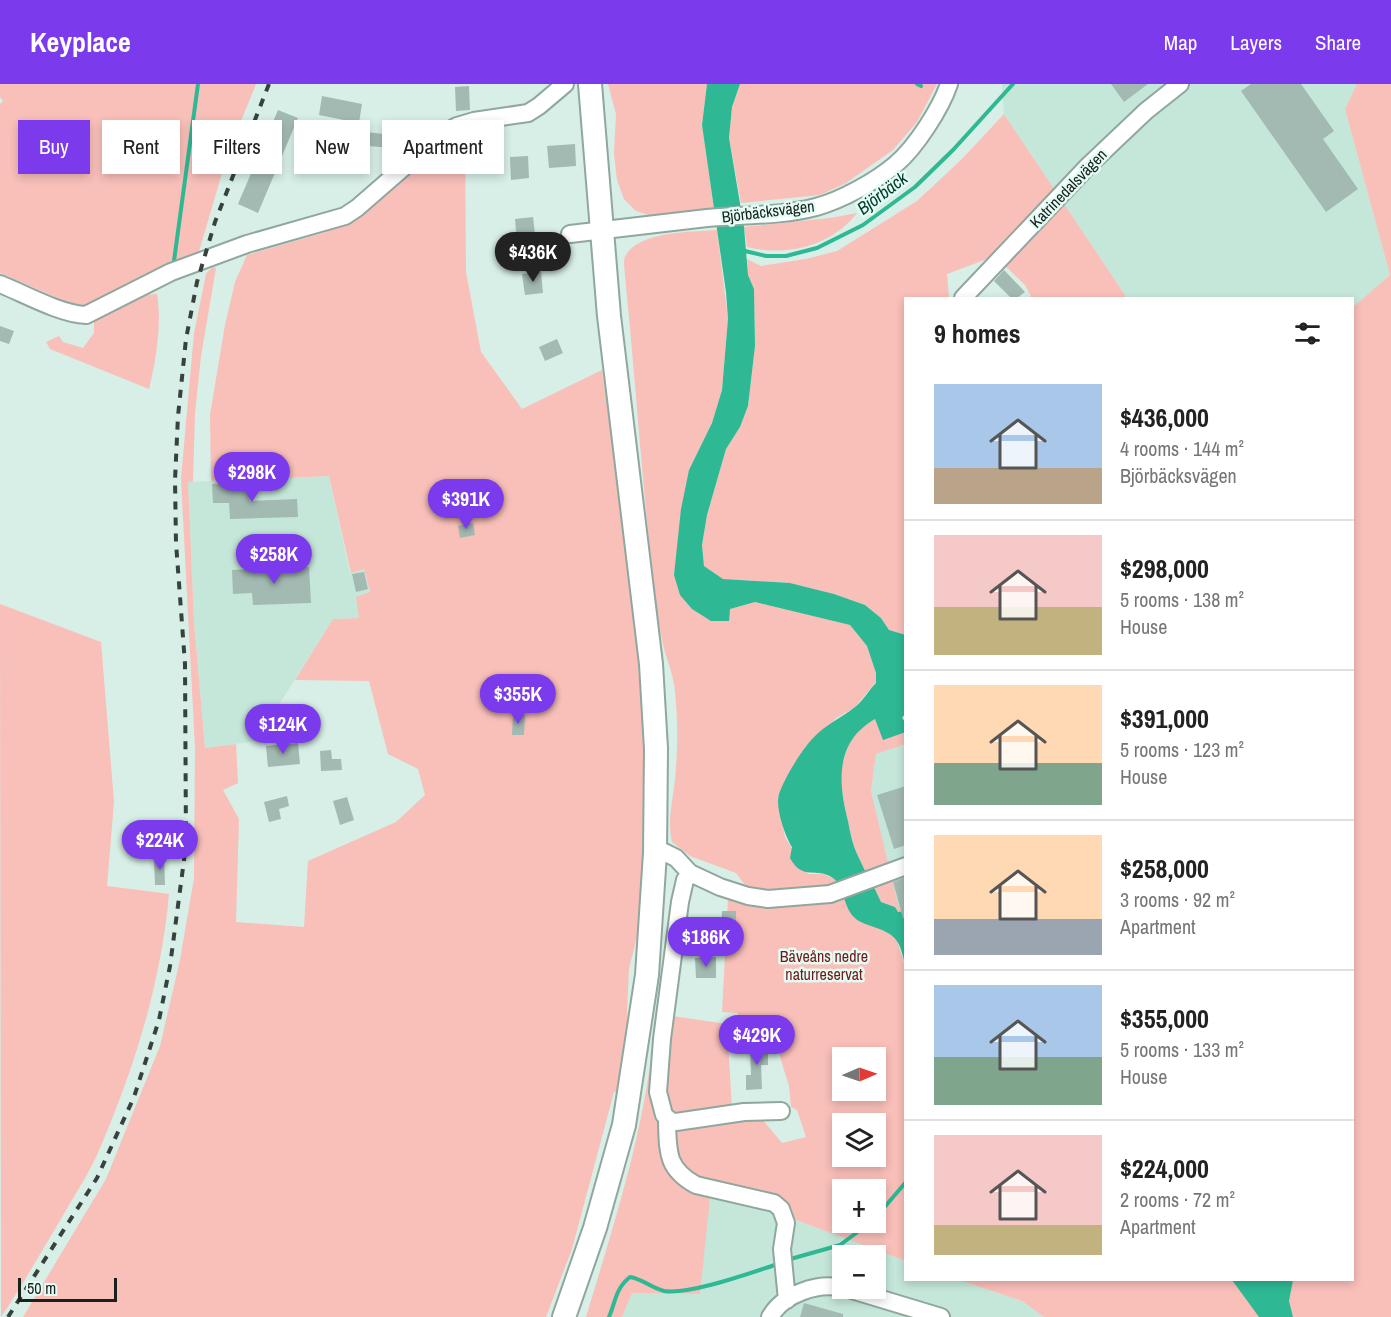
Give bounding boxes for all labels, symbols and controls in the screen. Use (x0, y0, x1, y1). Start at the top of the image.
text: Keyplace (30, 23, 131, 61)
text: Map (1164, 28, 1197, 57)
text: Layers (1230, 28, 1282, 57)
text: Share (1315, 28, 1361, 57)
chip: Buy (18, 120, 90, 174)
chip: Rent (102, 120, 180, 174)
chip: Filters (192, 120, 282, 174)
chip: New (294, 120, 370, 174)
chip: Apartment (382, 120, 504, 174)
street label: Katrinedalsvägen (1025, 144, 1111, 232)
water label: Björbäck (852, 165, 913, 220)
street label: Björbäcksvägen (720, 194, 816, 228)
pin: $436K (491, 232, 575, 283)
text: $436K (509, 238, 557, 265)
text: 9 homes (934, 316, 1021, 351)
icon: filters (1291, 317, 1324, 350)
text: $436,000 (1120, 400, 1209, 435)
icon: home (982, 408, 1054, 480)
text: 4 rooms · 144 m² (1120, 435, 1244, 462)
pin: $298K (210, 452, 294, 503)
text: $298K (228, 458, 276, 485)
text: Björbäcksvägen (1120, 462, 1237, 489)
pin: $391K (424, 479, 508, 530)
text: $391K (442, 485, 490, 512)
pin: $258K (232, 534, 316, 585)
text: $258K (250, 540, 298, 567)
text: $298,000 (1120, 551, 1209, 586)
icon: home (982, 559, 1054, 631)
text: 5 rooms · 138 m² (1120, 586, 1244, 613)
text: House (1120, 613, 1167, 640)
pin: $355K (476, 674, 560, 725)
text: $355K (494, 680, 542, 707)
text: $391,000 (1120, 701, 1209, 736)
pin: $124K (241, 704, 325, 755)
icon: home (982, 709, 1054, 781)
text: $124K (259, 710, 307, 737)
text: 5 rooms · 123 m² (1120, 736, 1244, 763)
text: House (1120, 763, 1167, 790)
pin: $224K (118, 820, 202, 871)
text: $224K (136, 826, 184, 853)
text: $258,000 (1120, 851, 1209, 886)
icon: home (982, 859, 1054, 931)
text: 3 rooms · 92 m² (1120, 886, 1235, 913)
text: Apartment (1120, 913, 1196, 940)
pin: $186K (664, 917, 748, 968)
text: $186K (682, 923, 730, 950)
park label: Bäveåns nedre naturreservat (780, 945, 868, 985)
text: $355,000 (1120, 1001, 1209, 1036)
icon: home (982, 1009, 1054, 1081)
pin: $429K (715, 1015, 799, 1066)
text: $429K (733, 1021, 781, 1048)
text: 5 rooms · 133 m² (1120, 1036, 1244, 1063)
north arrow (832, 1047, 886, 1101)
map controls (832, 1047, 886, 1299)
text: House (1120, 1063, 1167, 1090)
button: layers (832, 1113, 886, 1167)
text: $224,000 (1120, 1151, 1209, 1186)
icon: home (982, 1159, 1054, 1231)
button: + (832, 1179, 886, 1233)
text: 2 rooms · 72 m² (1120, 1186, 1235, 1213)
text: Apartment (1120, 1213, 1196, 1240)
button: − (832, 1245, 886, 1299)
scale bar (18, 1275, 117, 1302)
text: 50 m (27, 1277, 56, 1299)

